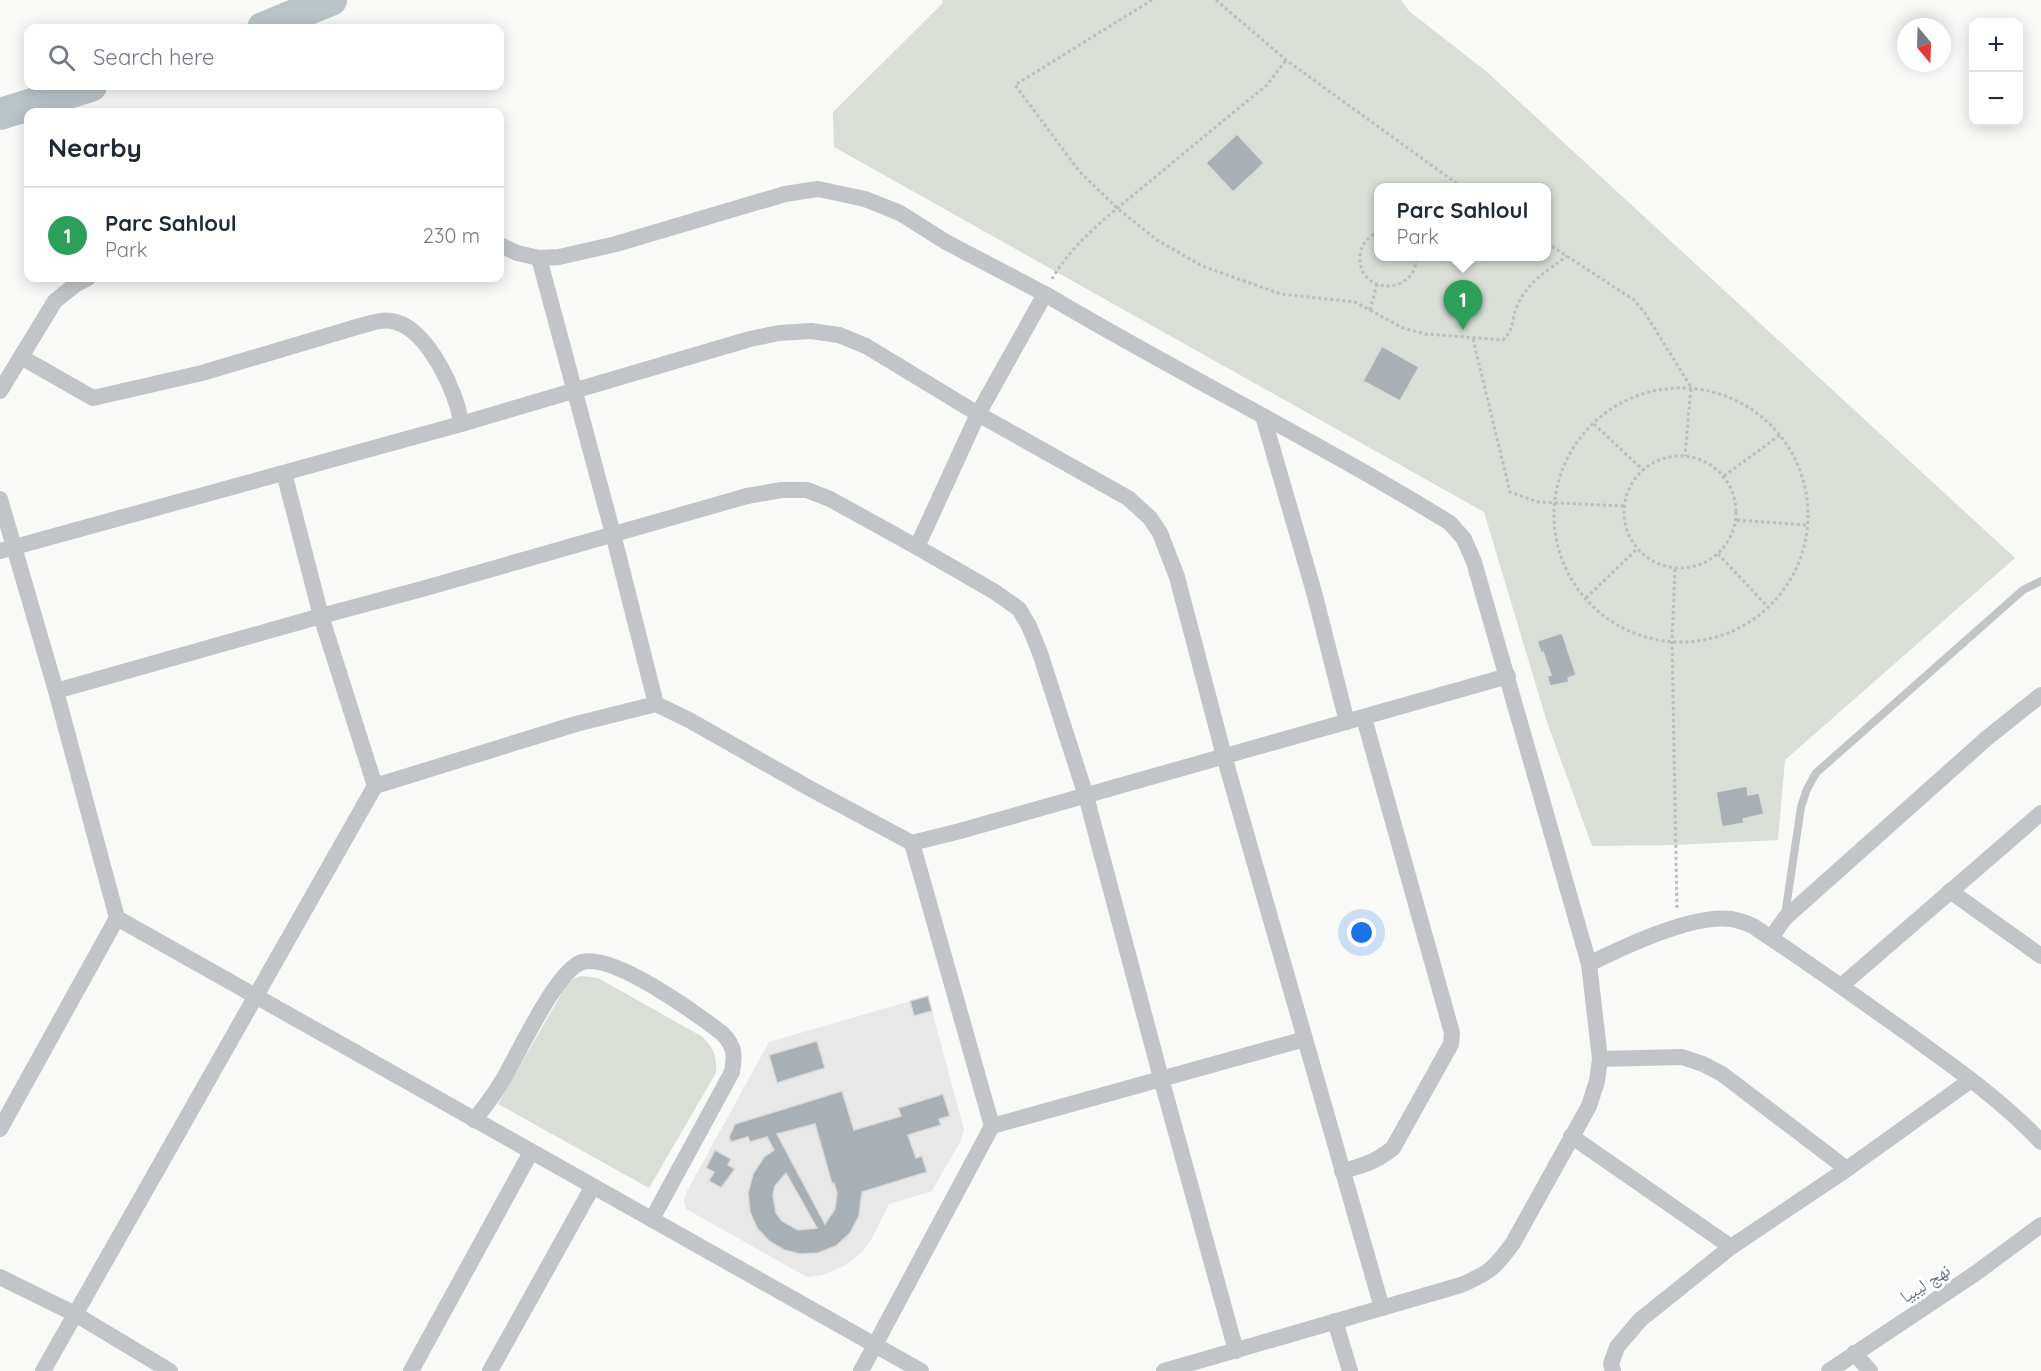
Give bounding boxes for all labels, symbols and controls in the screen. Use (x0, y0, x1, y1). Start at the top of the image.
north arrow (1897, 18, 1951, 72)
map controls (1969, 18, 2023, 126)
button: + (1969, 18, 2023, 72)
search box (24, 24, 504, 90)
icon: search (45, 41, 78, 74)
text: Search here (93, 43, 214, 71)
button: − (1969, 72, 2023, 126)
text: Nearby (48, 131, 142, 164)
popup (1374, 183, 1551, 261)
text: Parc Sahloul (1397, 196, 1528, 224)
text: Parc Sahloul (105, 209, 237, 237)
text: 1 (64, 223, 71, 248)
text: 230 m (423, 223, 480, 248)
text: Park (1397, 224, 1439, 249)
text: Park (105, 237, 147, 262)
pin: 1 (1444, 280, 1482, 330)
your location (1347, 918, 1376, 947)
street label: نهج ليبيا (1896, 1258, 1955, 1309)

